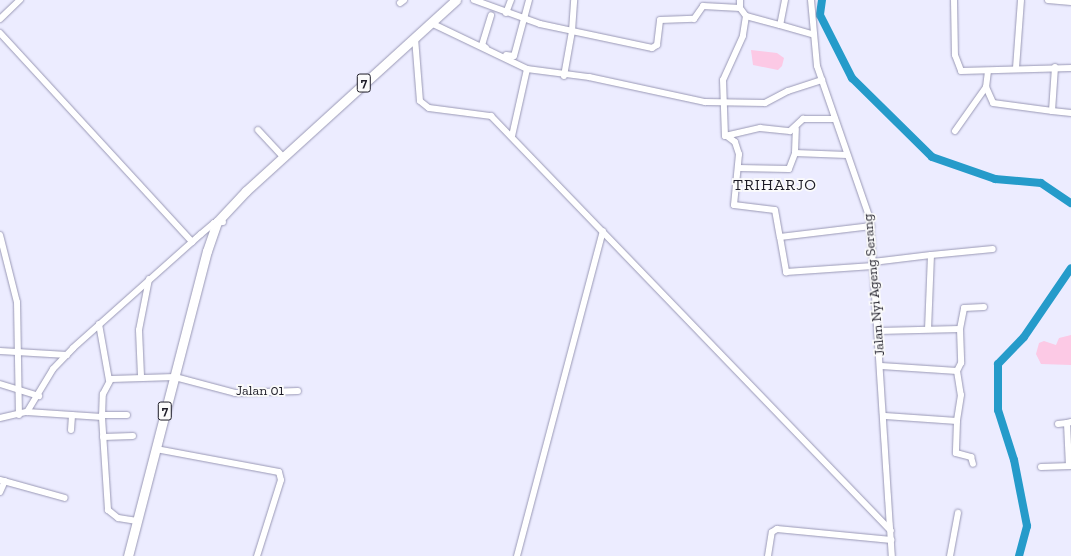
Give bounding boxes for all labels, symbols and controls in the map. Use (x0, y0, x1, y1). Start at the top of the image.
road number: 7 (356, 72, 372, 94)
district label: TRIHARJO (733, 175, 817, 195)
street label: Jalan Nyi Ageng Serang (859, 213, 889, 357)
street label: Jalan 01 (236, 383, 284, 399)
road number: 7 (157, 400, 173, 422)

